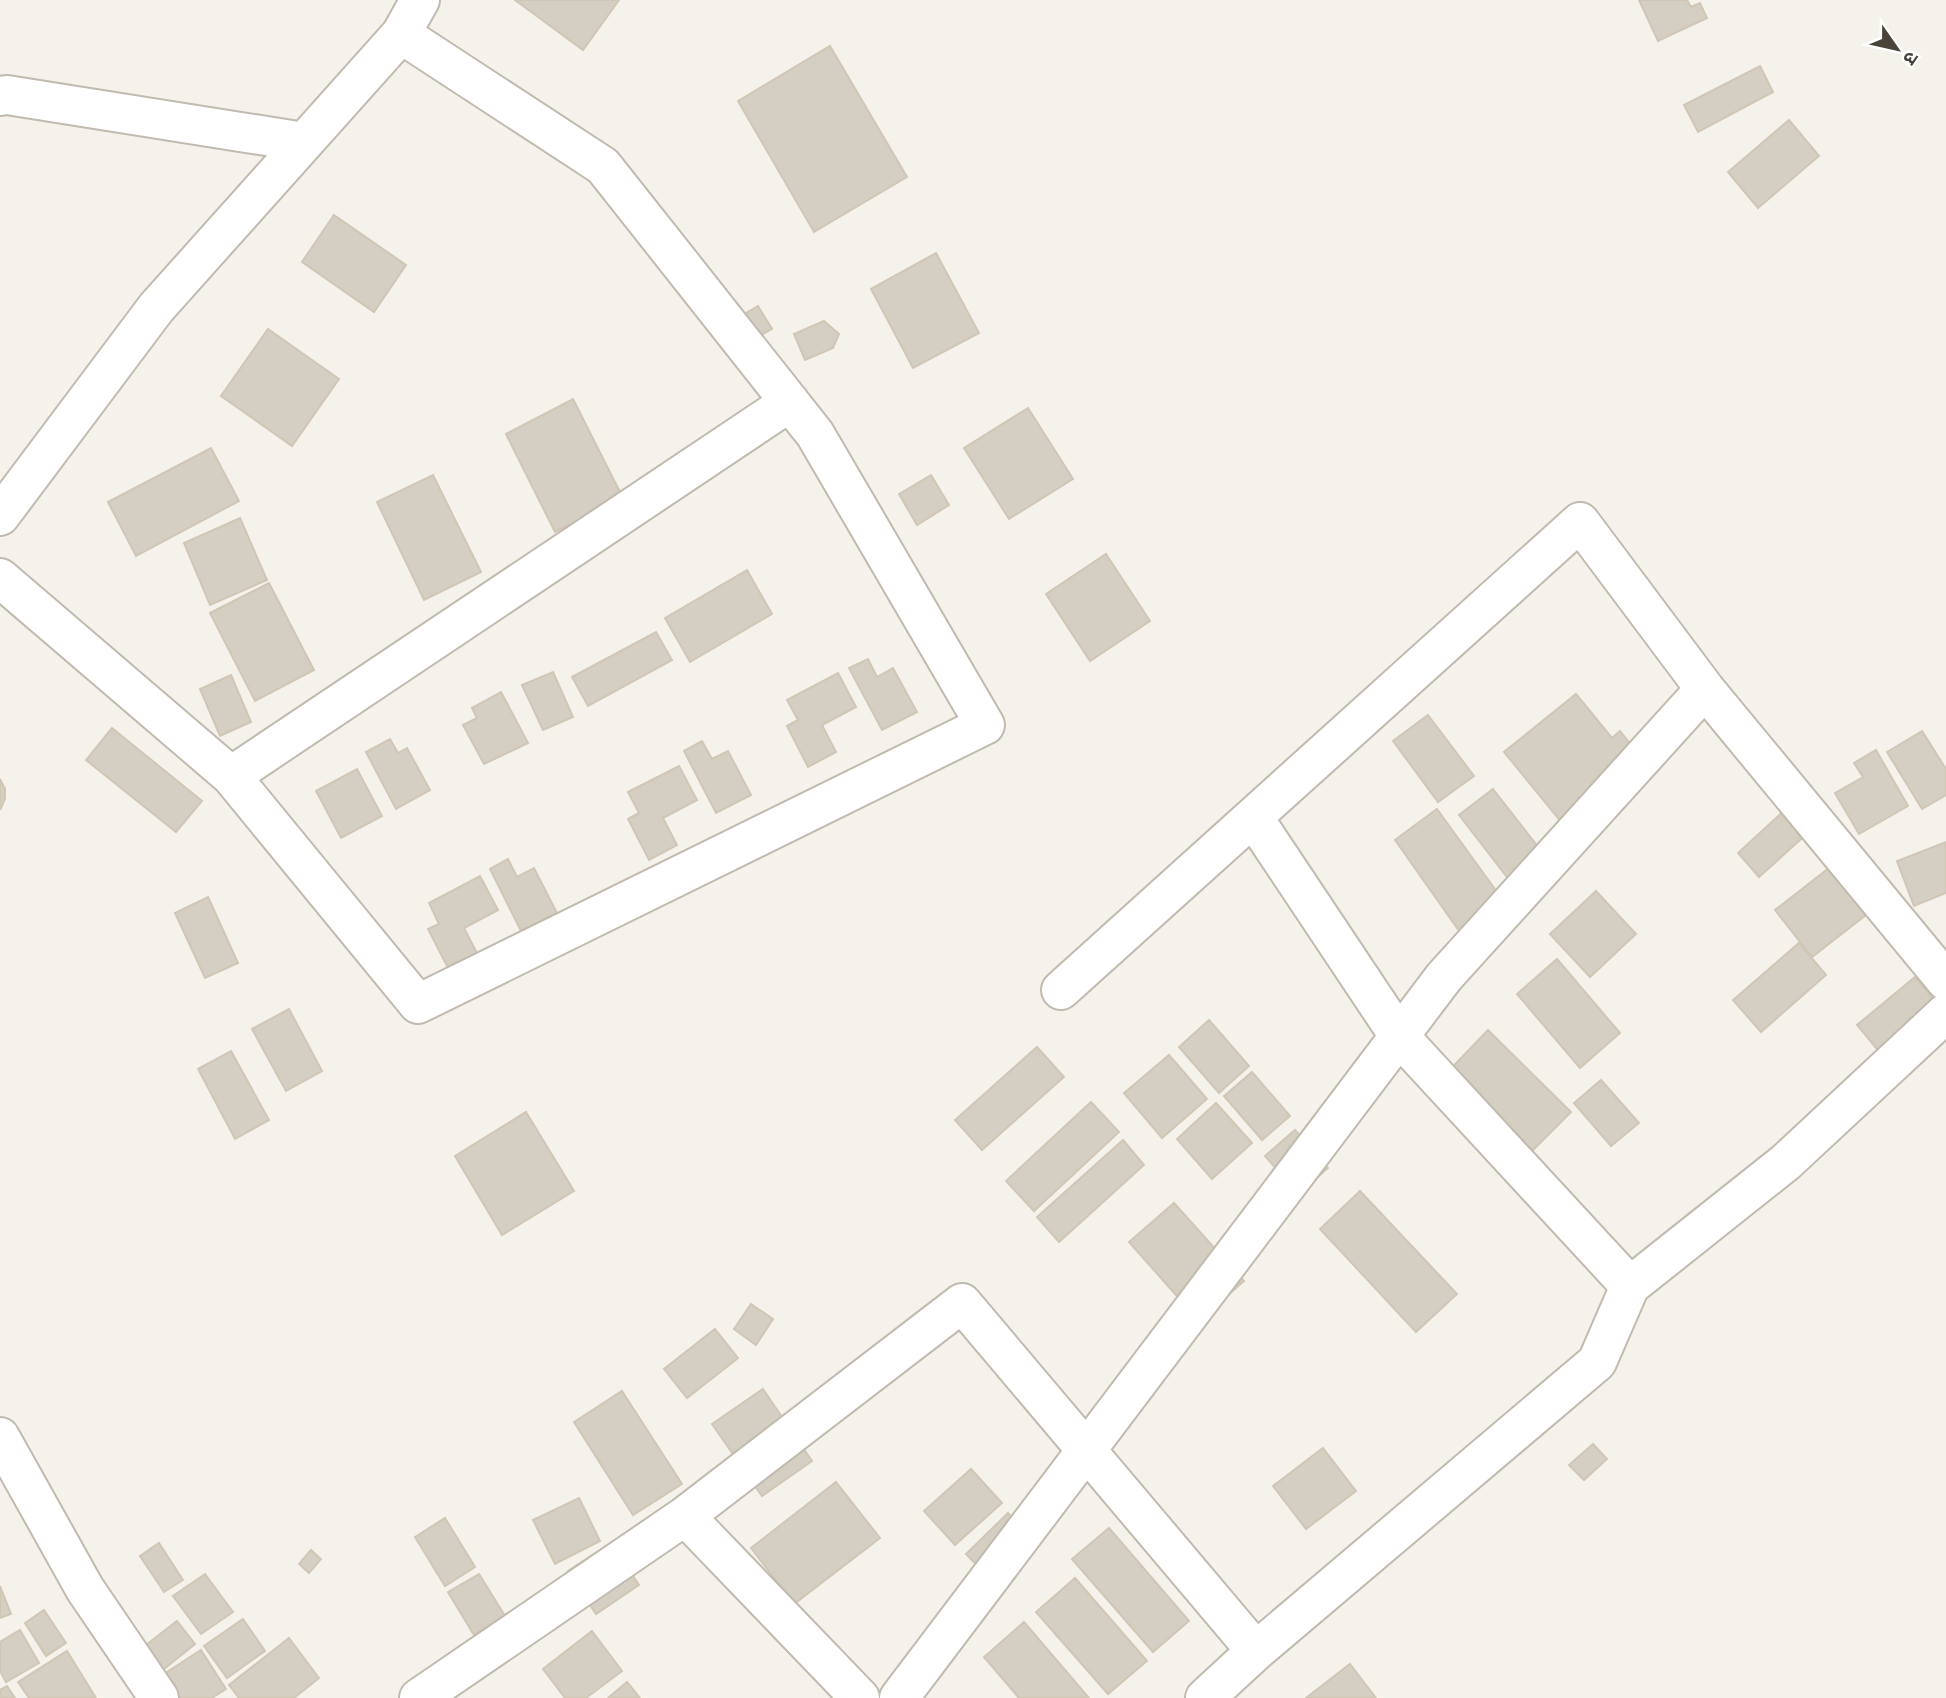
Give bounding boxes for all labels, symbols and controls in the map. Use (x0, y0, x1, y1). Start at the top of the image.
north arrow (1862, 14, 1932, 84)
text: उ (1898, 47, 1924, 71)

